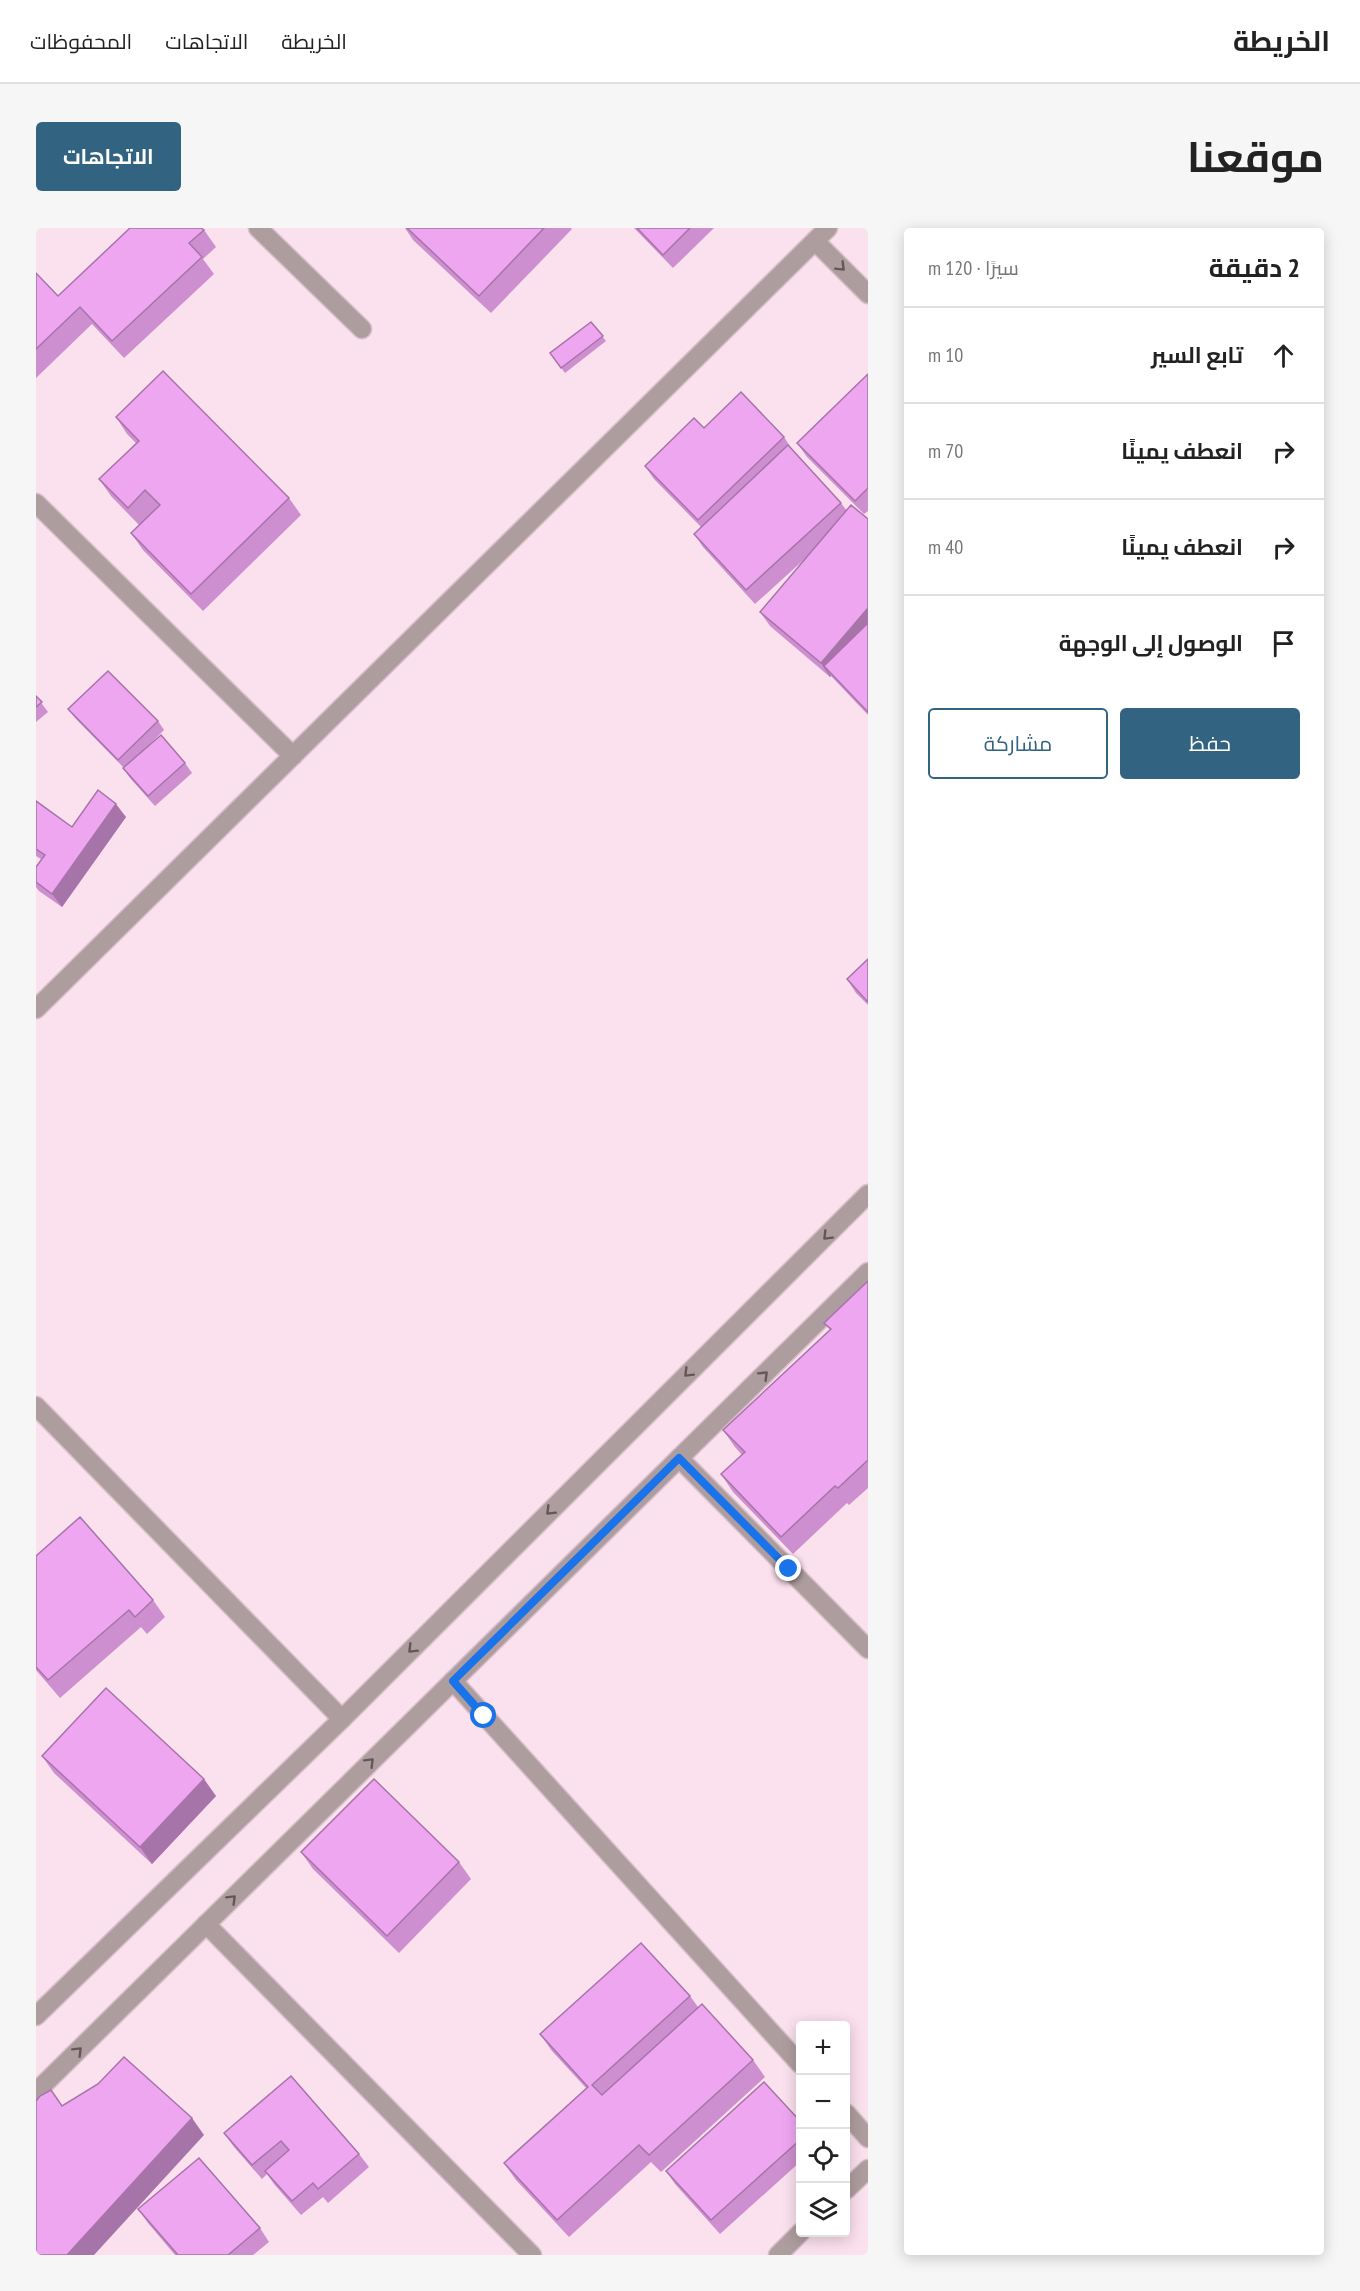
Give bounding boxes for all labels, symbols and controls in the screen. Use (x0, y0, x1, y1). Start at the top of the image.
text: الخريطة (1233, 22, 1330, 59)
text: المحفوظات (30, 28, 132, 55)
text: الاتجاهات (165, 28, 248, 55)
text: الخريطة (281, 28, 347, 55)
button: الاتجاهات (36, 122, 181, 191)
text: موقعنا (1187, 129, 1324, 184)
text: 2 دقيقة (1209, 251, 1300, 284)
text: سيرًا · 120 m (928, 255, 1019, 281)
one-way arrow (834, 260, 845, 271)
icon: ahead (1267, 339, 1300, 372)
text: تابع السير (1151, 341, 1243, 369)
text: 10 m (928, 342, 963, 368)
icon: right (1267, 435, 1300, 468)
text: انعطف يمينًا (1121, 437, 1243, 465)
text: 70 m (928, 438, 963, 464)
icon: right (1267, 531, 1300, 564)
text: انعطف يمينًا (1121, 533, 1243, 561)
text: 40 m (928, 534, 963, 560)
icon: arrive (1267, 627, 1300, 660)
text: الوصول إلى الوجهة (1059, 629, 1243, 657)
button: مشاركة (928, 708, 1108, 779)
button: حفظ (1120, 708, 1300, 779)
one-way arrow (823, 1228, 834, 1239)
one-way arrow (685, 1366, 696, 1377)
one-way arrow (756, 1371, 767, 1382)
one-way arrow (547, 1504, 557, 1515)
route end (775, 1555, 801, 1581)
one-way arrow (409, 1641, 420, 1652)
route start (470, 1702, 496, 1728)
one-way arrow (364, 1758, 374, 1769)
one-way arrow (225, 1895, 235, 1906)
map controls (796, 2021, 850, 2237)
button: + (796, 2021, 850, 2075)
one-way arrow (70, 2047, 81, 2058)
button: − (796, 2075, 850, 2129)
button: locate (796, 2129, 850, 2183)
button: layers (796, 2183, 850, 2237)

